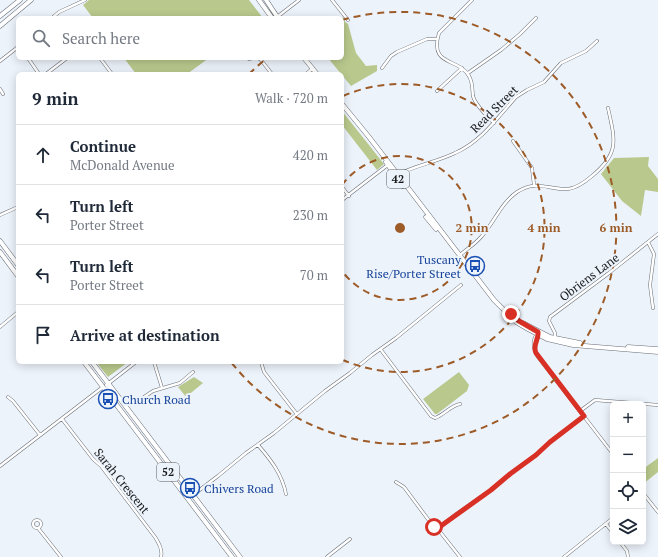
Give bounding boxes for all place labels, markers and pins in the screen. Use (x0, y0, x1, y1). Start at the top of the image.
centre of rings (393, 221, 407, 235)
place label: Tuscany Rise/Porter Street (366, 252, 462, 281)
bus stop icon: Tuscany Rise/Porter Street (464, 255, 486, 277)
bus stop icon: Church Road (97, 388, 119, 410)
place label: Church Road (122, 392, 191, 407)
bus stop icon: Chivers Road (179, 477, 201, 499)
place label: Chivers Road (204, 481, 274, 496)

